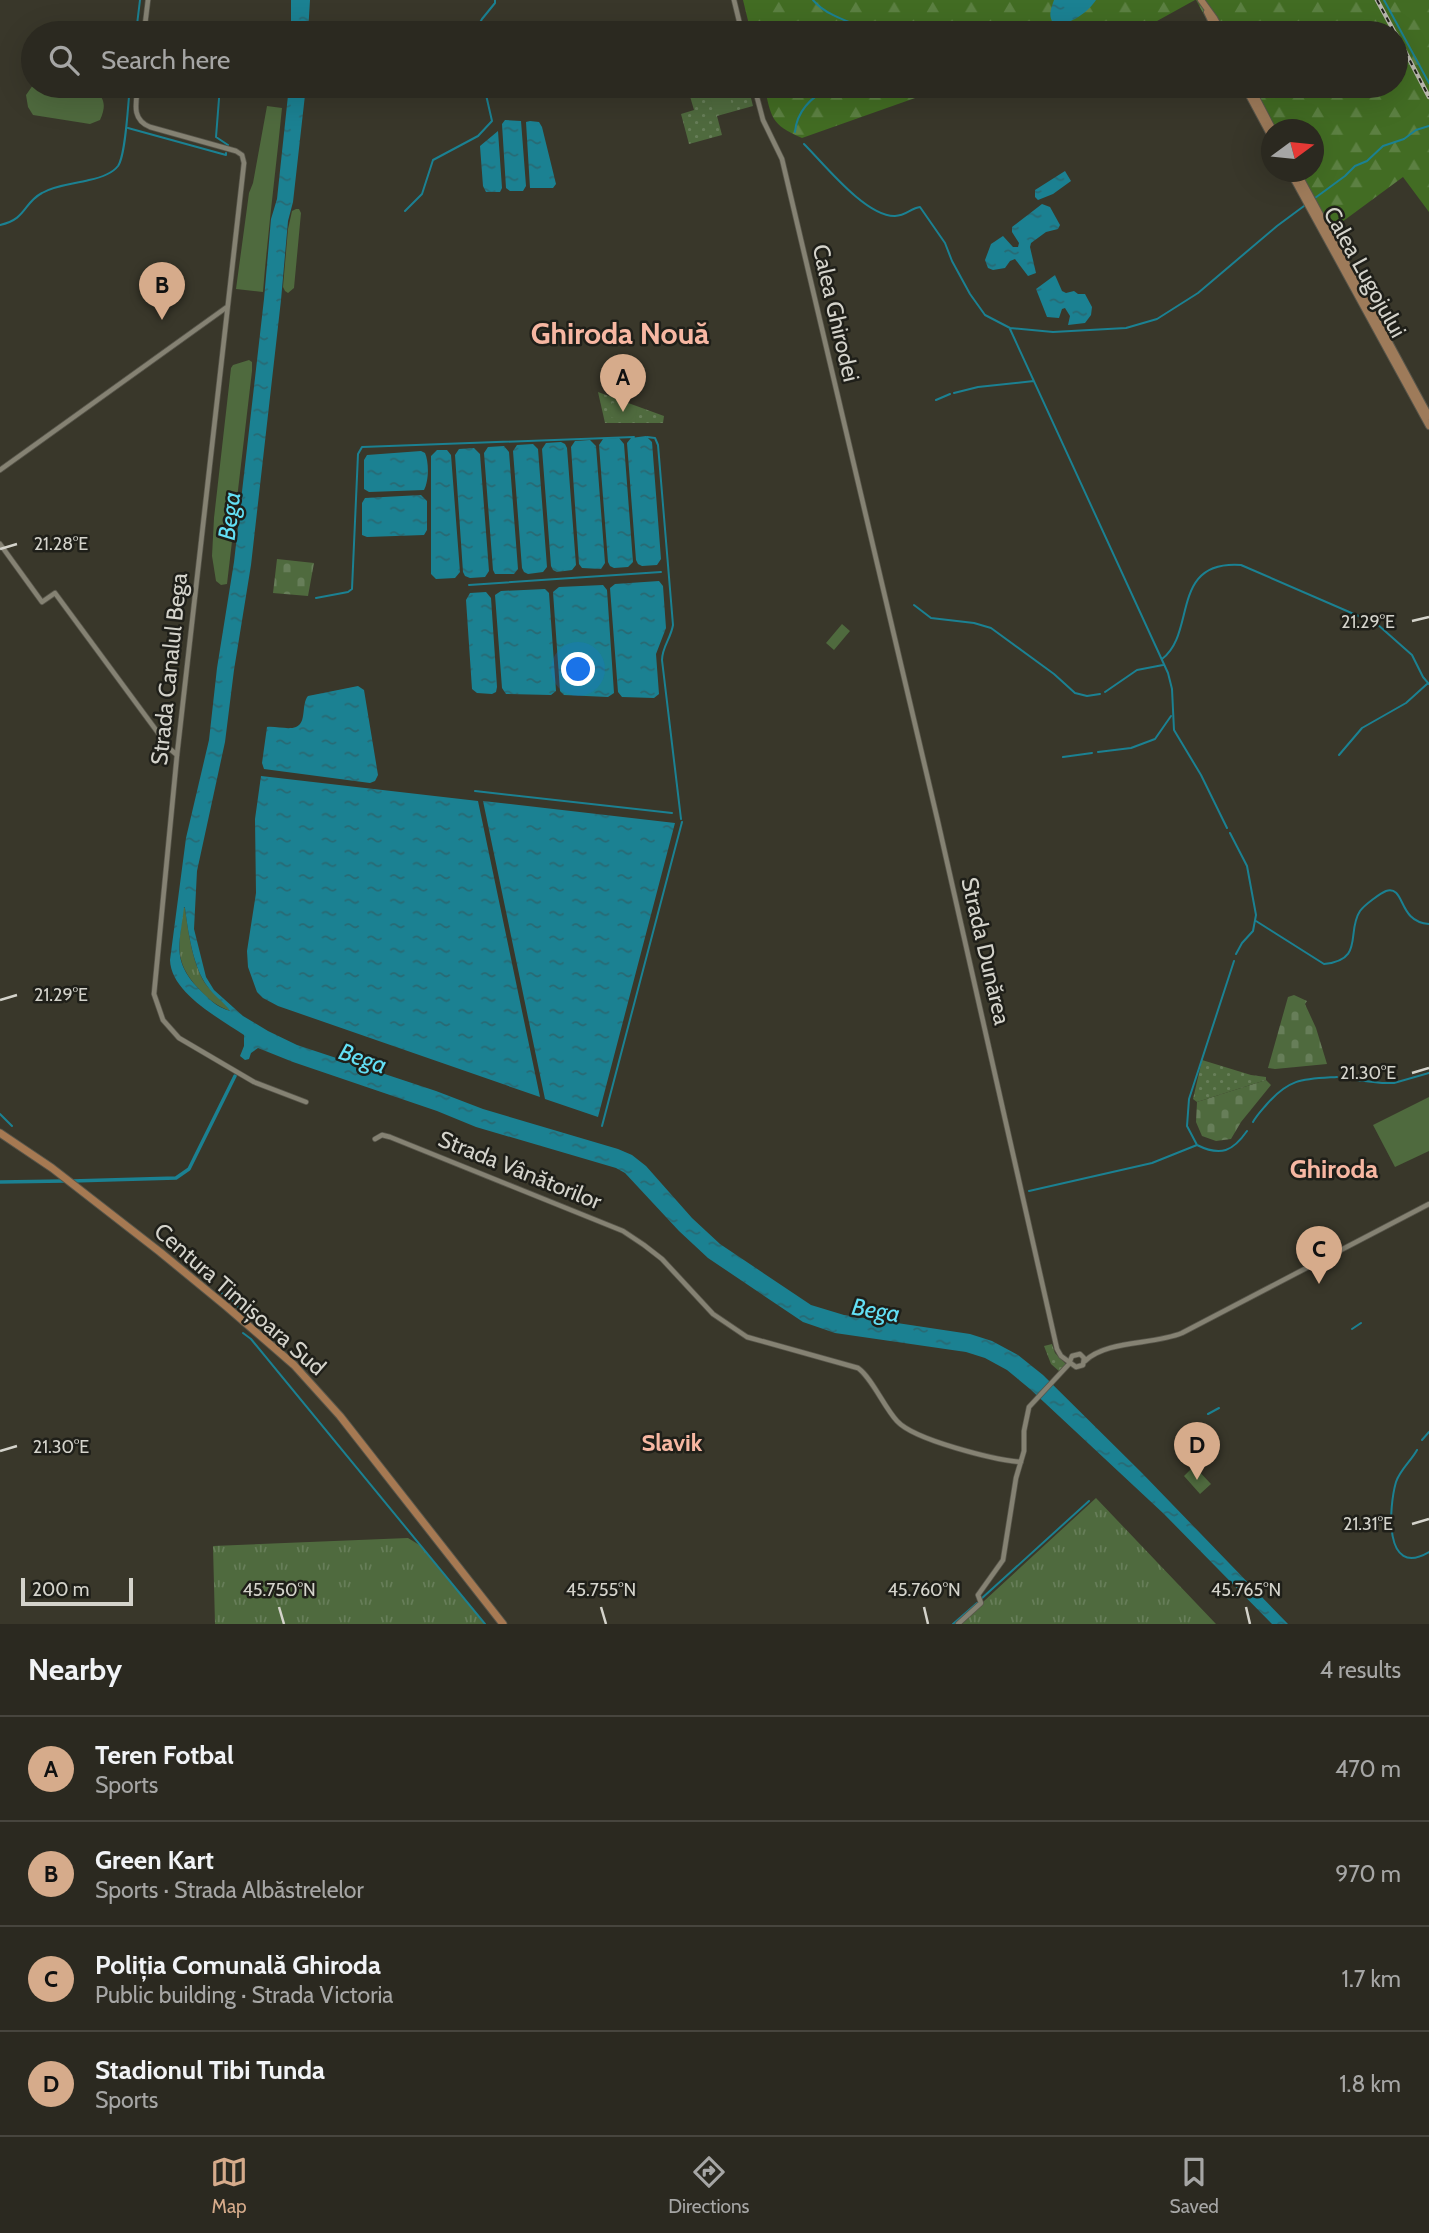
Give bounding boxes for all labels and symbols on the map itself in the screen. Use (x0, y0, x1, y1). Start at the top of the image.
north arrow (1261, 119, 1324, 182)
street label: Calea Lugojului (1318, 202, 1412, 342)
street label: Calea Ghirodei (807, 242, 865, 384)
pin: B (139, 262, 185, 320)
district label: Ghiroda Nouă (531, 315, 709, 352)
pin: A (600, 354, 646, 412)
water label: Bega (212, 490, 246, 542)
text: 21.28°E (34, 533, 88, 555)
street label: Strada Canalul Bega (145, 571, 193, 767)
text: 21.29°E (1341, 611, 1395, 633)
your location (561, 652, 595, 686)
street label: Strada Dunărea (955, 875, 1017, 1027)
text: 21.29°E (34, 984, 88, 1006)
water label: Bega (335, 1036, 391, 1080)
text: 21.30°E (1340, 1062, 1396, 1084)
street label: Strada Vânătorilor (434, 1125, 606, 1216)
district label: Ghiroda (1290, 1153, 1378, 1185)
street label: Centura Timișoara Sud (148, 1217, 331, 1382)
pin: C (1296, 1226, 1342, 1284)
water label: Bega (850, 1292, 902, 1328)
pin: D (1174, 1422, 1220, 1480)
district label: Slavik (642, 1428, 703, 1457)
text: 21.30°E (33, 1436, 89, 1458)
text: 21.31°E (1343, 1513, 1393, 1535)
scale bar (21, 1575, 133, 1607)
text: 45.750°N (242, 1579, 316, 1601)
text: 45.755°N (566, 1579, 636, 1601)
text: 45.760°N (887, 1579, 961, 1601)
text: 45.765°N (1211, 1579, 1281, 1601)

